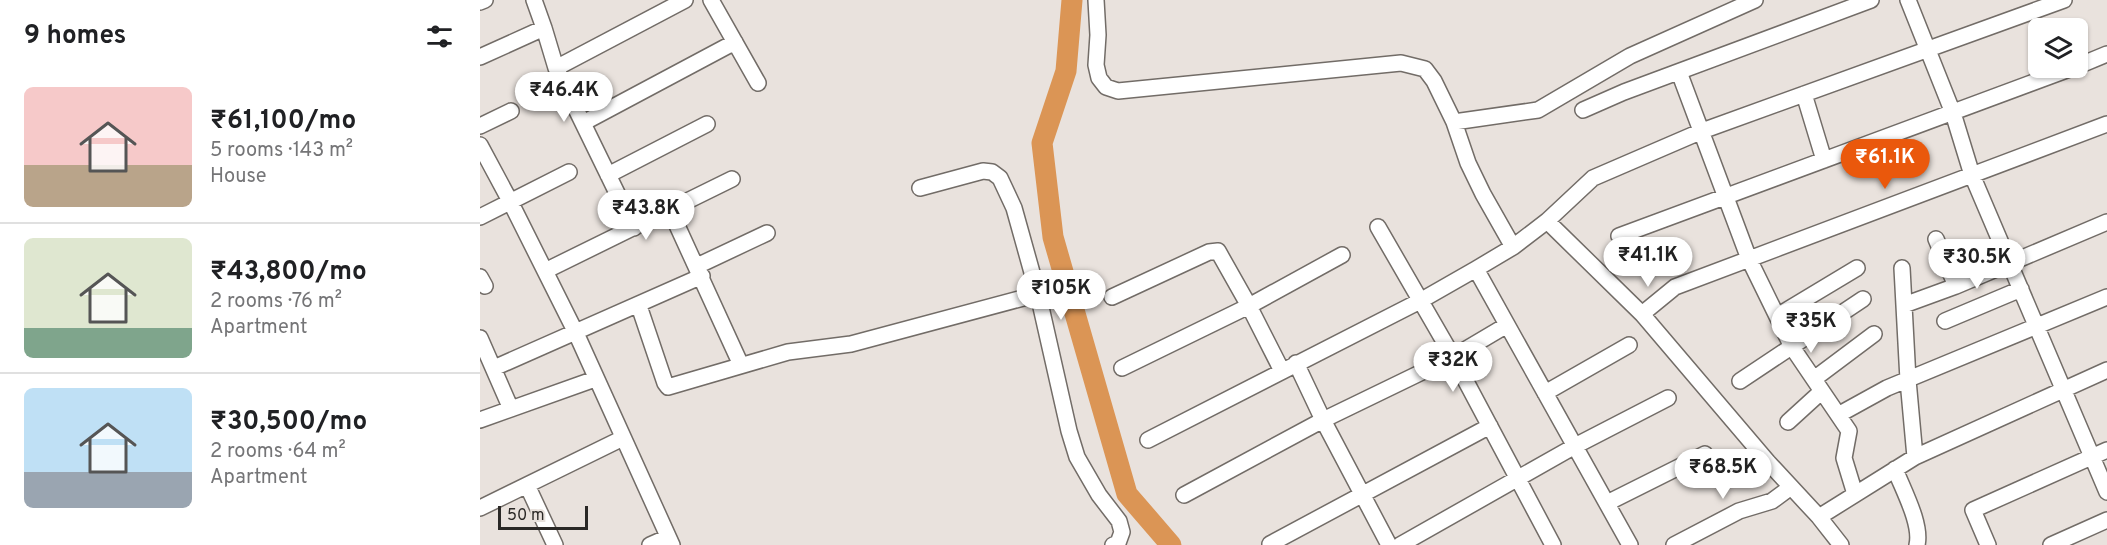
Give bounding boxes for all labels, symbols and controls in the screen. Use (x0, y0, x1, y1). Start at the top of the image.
map controls (2028, 18, 2088, 78)
button: layers (2028, 18, 2088, 78)
text: 9 homes (24, 20, 126, 53)
icon: filters (423, 20, 456, 53)
pin: ₹46.4K (515, 72, 613, 123)
text: ₹46.4K (529, 78, 599, 104)
text: ₹61,100/mo (210, 105, 356, 138)
icon: home (72, 111, 144, 183)
text: 5 rooms · 143 m² (210, 138, 353, 164)
pin: ₹61.1K (1836, 139, 1934, 190)
text: ₹61.1K (1855, 145, 1915, 171)
text: House (210, 164, 266, 190)
pin: ₹43.8K (597, 190, 695, 241)
text: ₹43.8K (611, 196, 681, 222)
pin: ₹41.1K (1599, 237, 1697, 288)
pin: ₹30.5K (1928, 239, 2026, 290)
text: ₹41.1K (1617, 243, 1679, 269)
text: ₹30.5K (1942, 245, 2012, 271)
text: ₹43,800/mo (210, 256, 367, 289)
icon: home (72, 262, 144, 334)
pin: ₹105K (1019, 270, 1103, 321)
text: ₹105K (1031, 276, 1091, 302)
text: 2 rooms · 76 m² (210, 289, 342, 315)
pin: ₹35K (1775, 303, 1847, 354)
text: ₹35K (1785, 309, 1837, 335)
text: Apartment (210, 315, 308, 341)
pin: ₹32K (1417, 342, 1489, 393)
text: ₹32K (1427, 348, 1479, 374)
text: ₹30,500/mo (210, 406, 367, 439)
icon: home (72, 412, 144, 484)
text: 2 rooms · 64 m² (210, 439, 346, 465)
pin: ₹68.5K (1674, 449, 1772, 500)
text: ₹68.5K (1689, 455, 1757, 481)
text: Apartment (210, 465, 308, 491)
scale bar (498, 503, 588, 530)
text: 50 m (507, 506, 545, 526)

